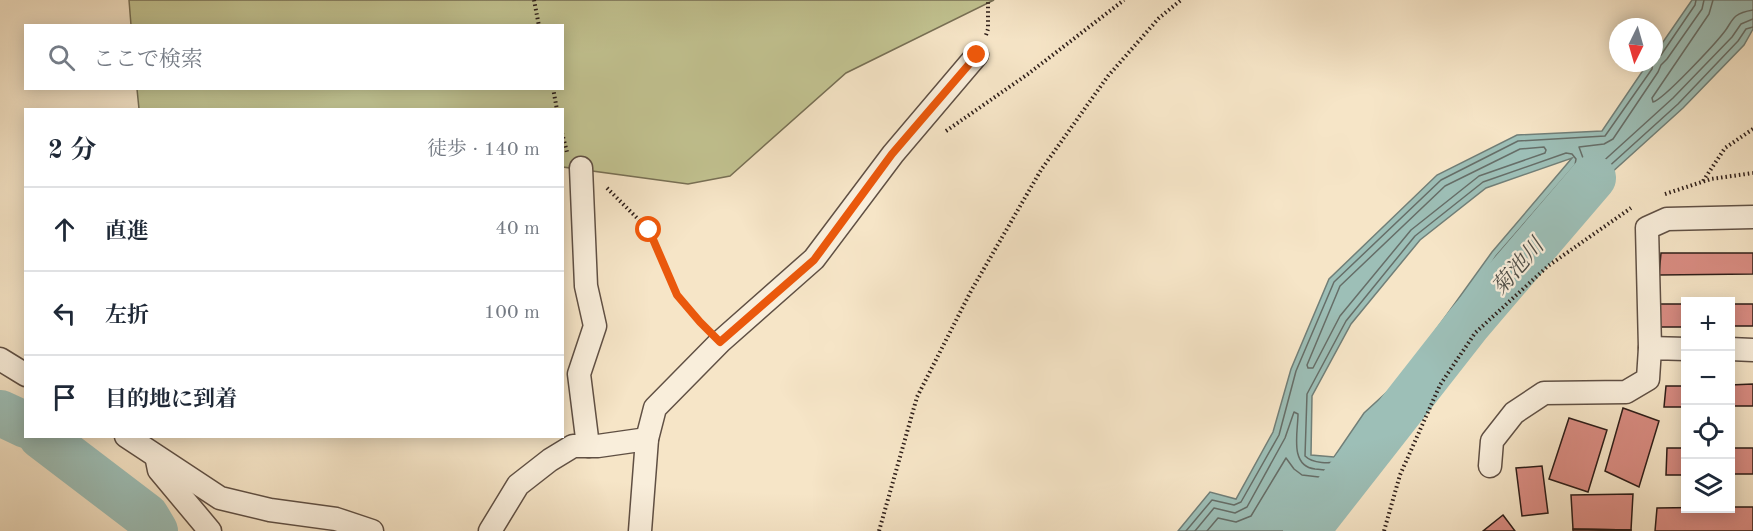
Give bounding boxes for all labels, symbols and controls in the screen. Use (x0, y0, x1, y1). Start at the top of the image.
north arrow (1609, 18, 1663, 72)
search box (24, 24, 564, 90)
icon: search (45, 41, 78, 74)
route end (963, 41, 989, 67)
text: ここで検索 (93, 49, 203, 71)
text: 2 分 (48, 138, 96, 164)
text: 徒歩 · 140 m (427, 140, 540, 160)
icon: ahead (48, 213, 81, 246)
route start (635, 216, 661, 242)
text: 40 m (495, 219, 540, 239)
text: 直進 (105, 221, 149, 243)
water label: 菊池川 (1487, 232, 1550, 299)
icon: left (48, 297, 81, 330)
map controls (1681, 297, 1735, 513)
button: + (1681, 297, 1735, 351)
text: 100 m (484, 303, 540, 323)
text: 左折 (105, 305, 149, 327)
button: − (1681, 351, 1735, 405)
icon: arrive (48, 381, 81, 414)
text: 目的地に到着 (105, 389, 237, 411)
button: locate (1681, 405, 1735, 459)
button: layers (1681, 459, 1735, 513)

